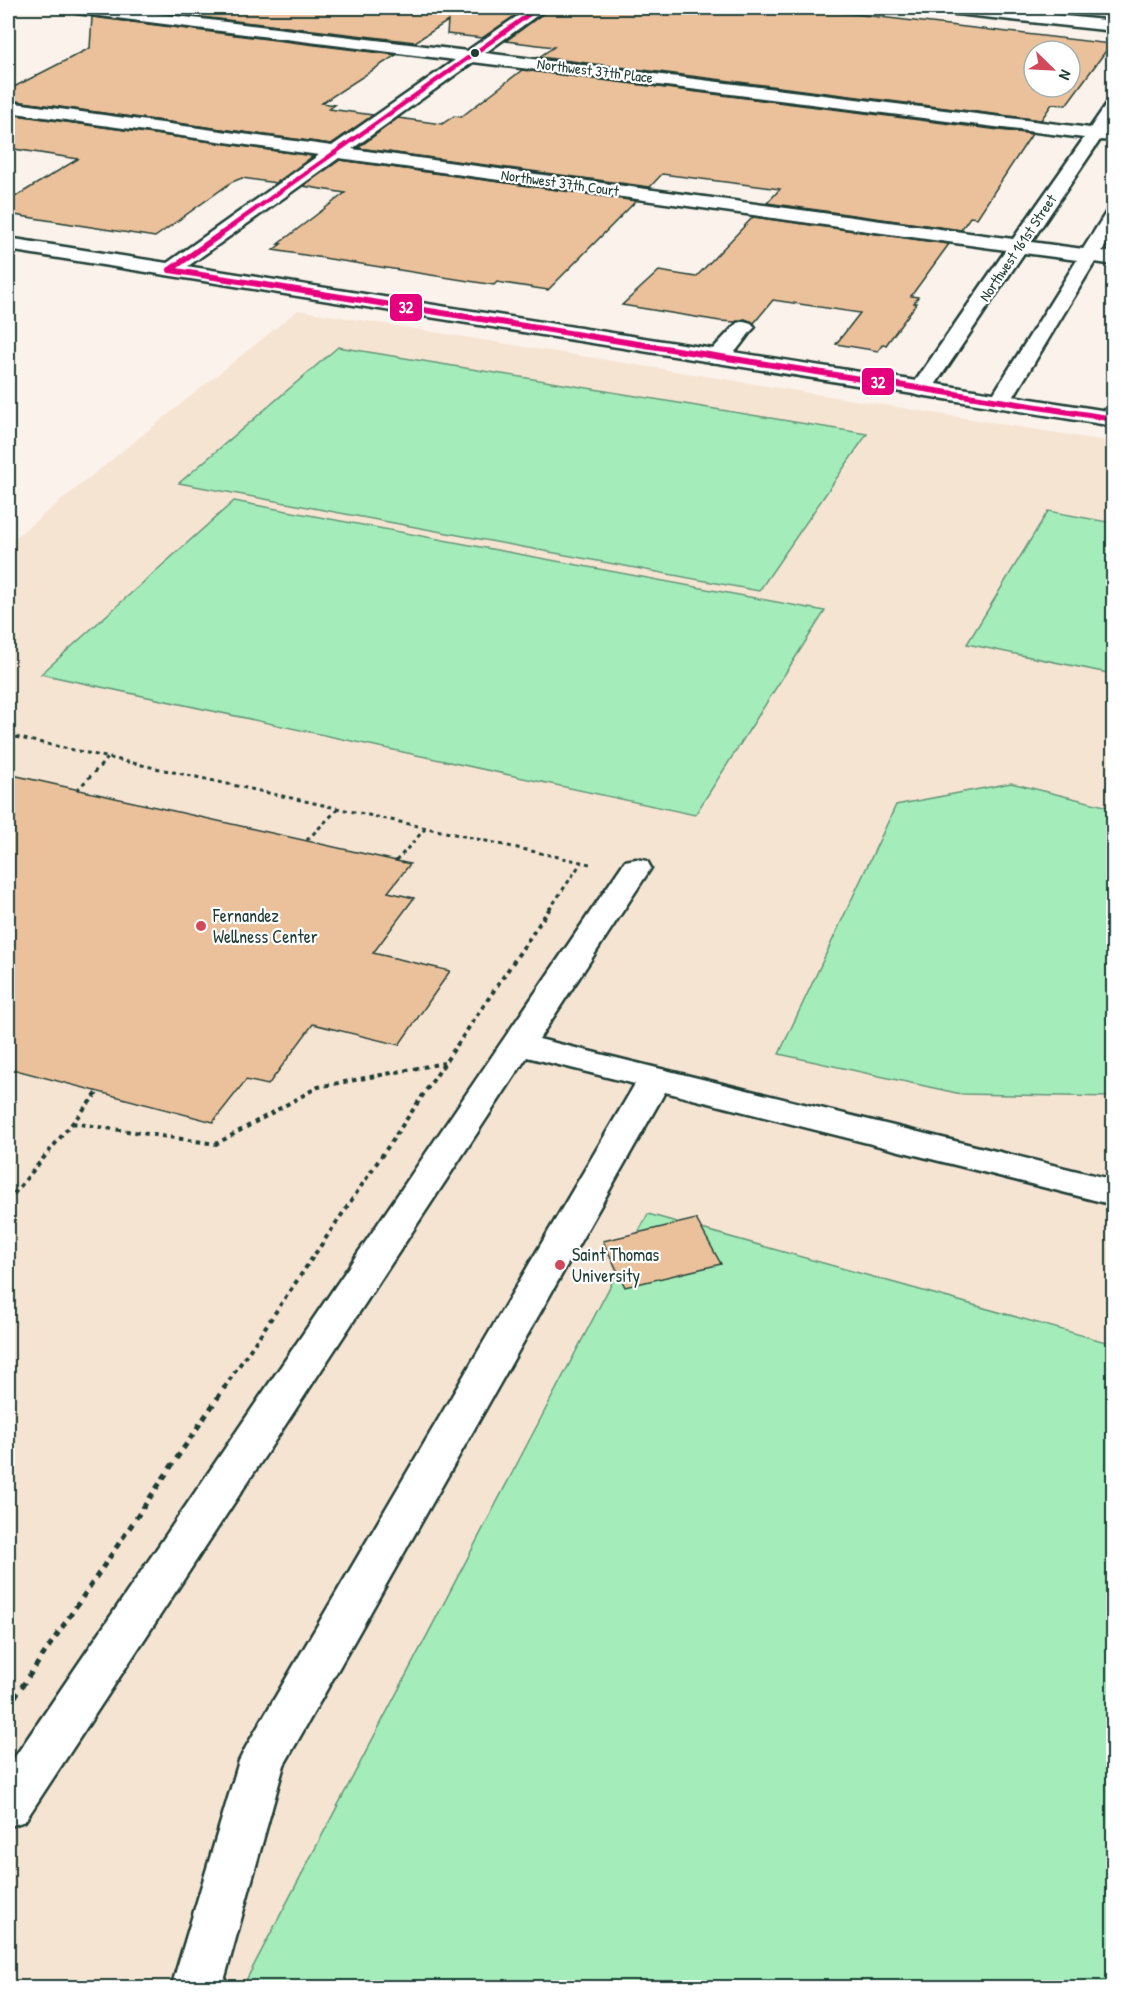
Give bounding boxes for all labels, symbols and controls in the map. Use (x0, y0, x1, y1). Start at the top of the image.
north arrow (1022, 39, 1082, 99)
unlabelled marker (469, 47, 481, 59)
street label: Northwest 37th Place (536, 53, 654, 88)
text: N (1054, 67, 1077, 84)
street label: Northwest 37th Court (500, 164, 621, 201)
street label: Northwest 161st Street (974, 189, 1062, 305)
line badge: 32 (389, 293, 423, 322)
text: 32 (399, 296, 414, 318)
line badge: 32 (861, 367, 895, 396)
text: 32 (871, 371, 886, 393)
place label: Fernandez Wellness Center (212, 903, 318, 949)
marker: Fernandez Wellness Center (194, 919, 208, 933)
place label: Saint Thomas University (572, 1242, 659, 1288)
marker: Saint Thomas University (553, 1258, 567, 1272)

